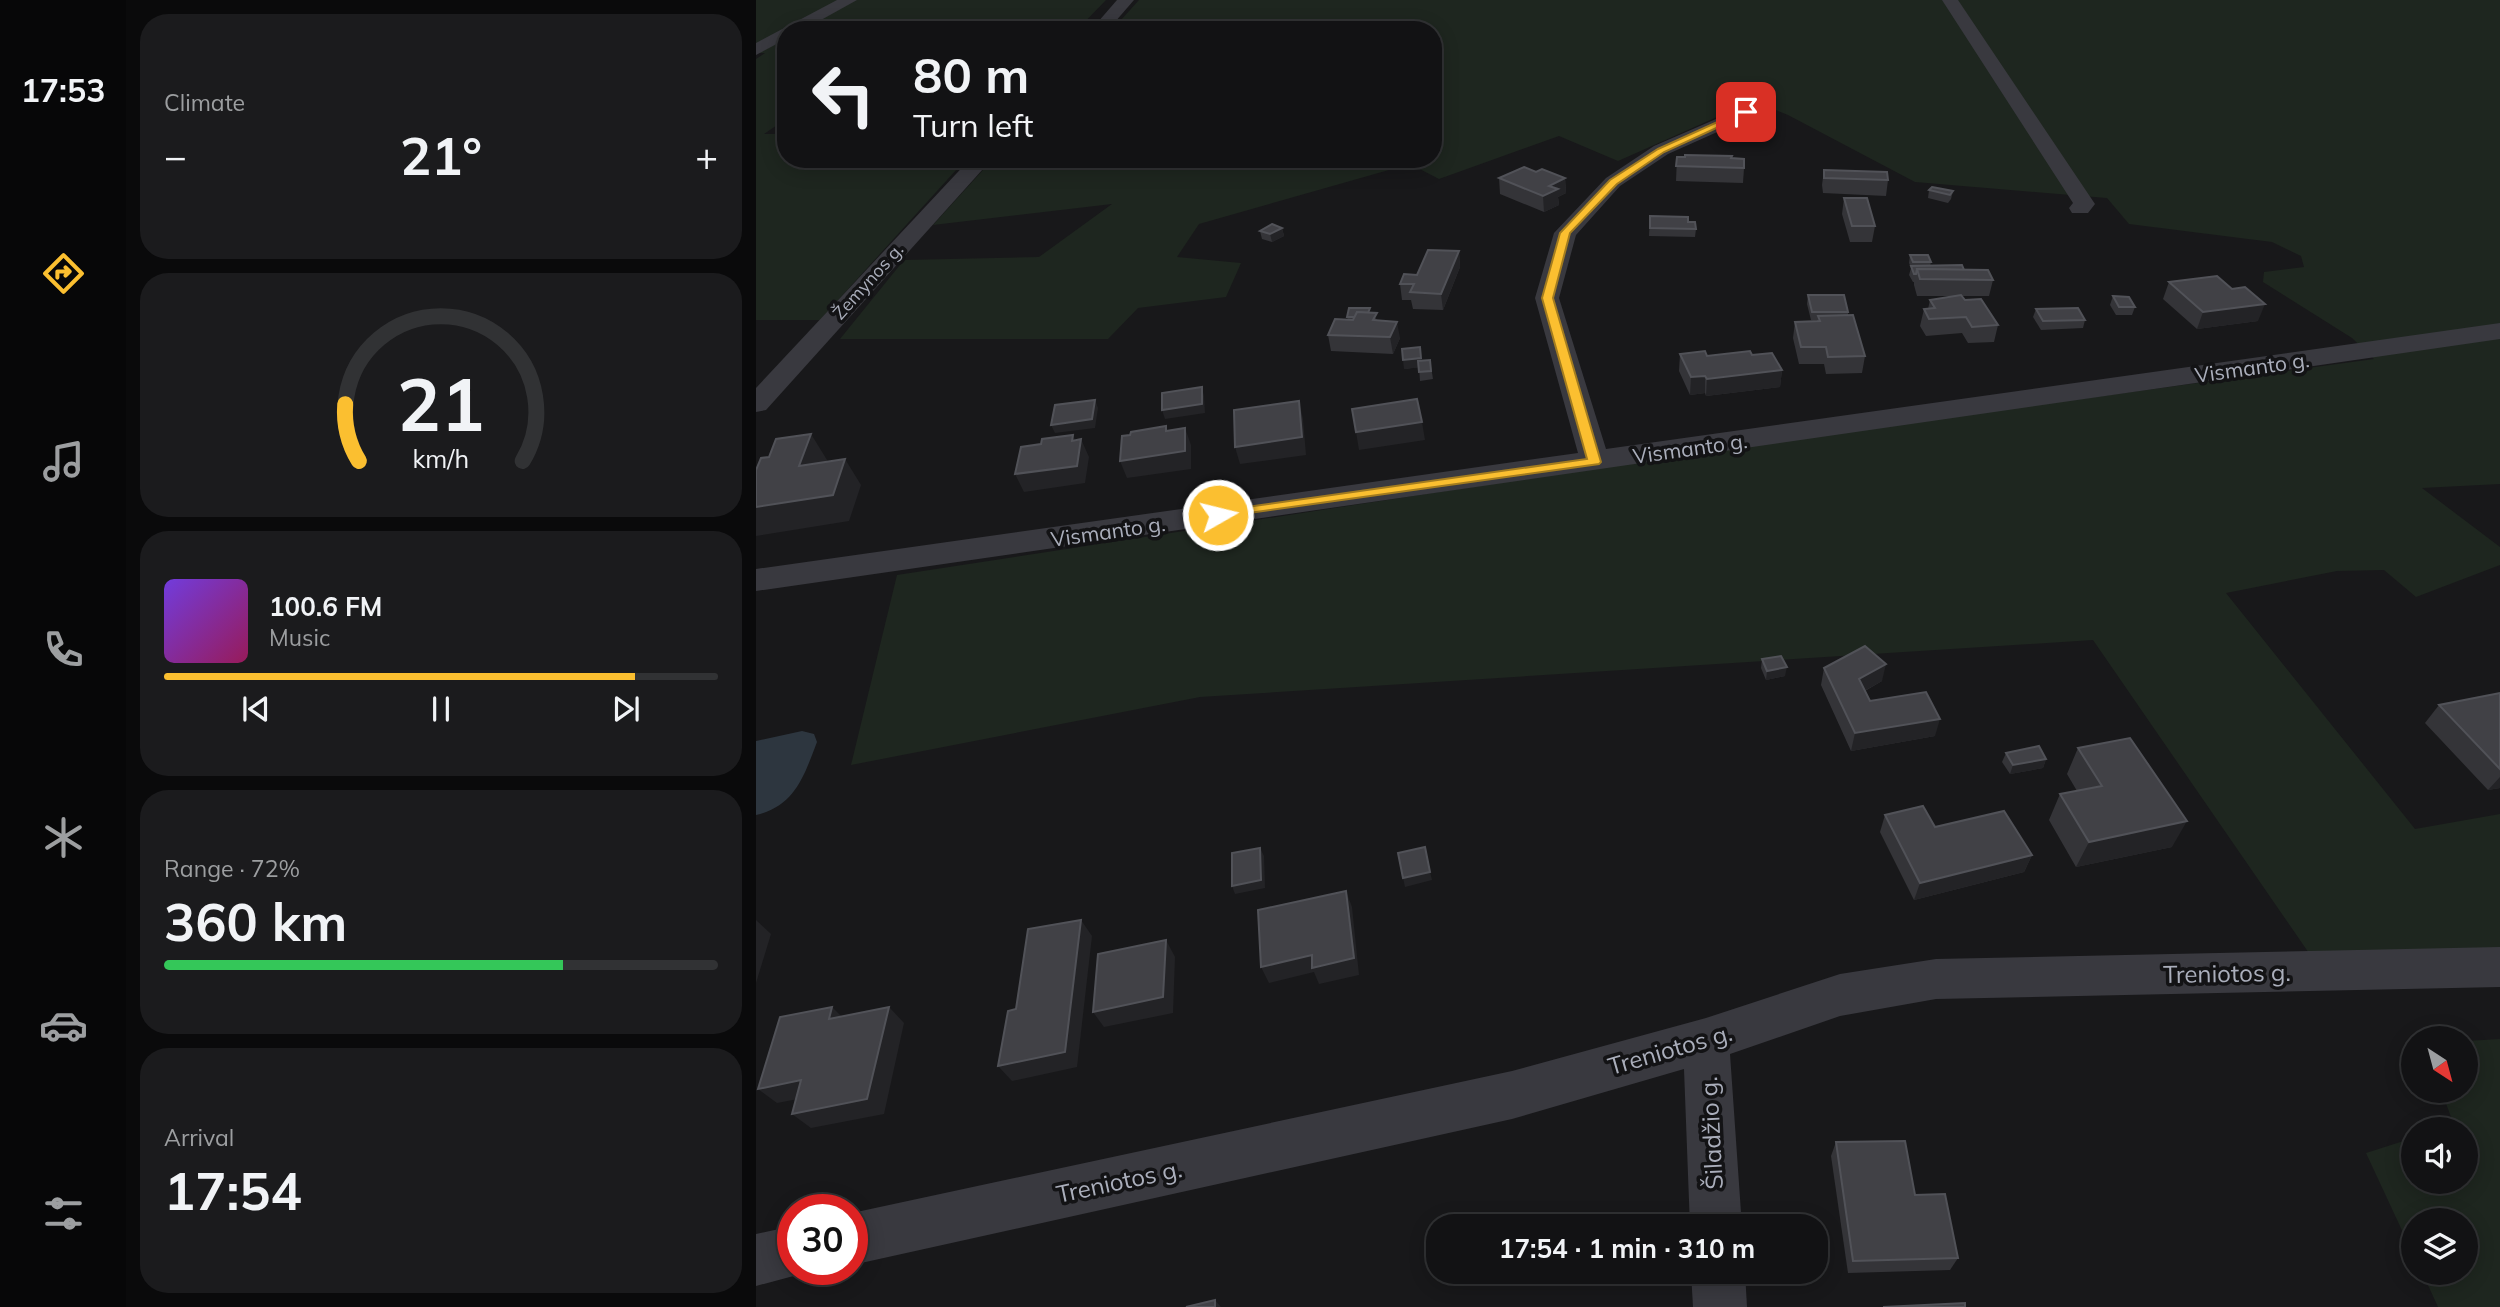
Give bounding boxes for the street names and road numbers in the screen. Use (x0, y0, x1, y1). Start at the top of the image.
street label: Žemynos g. (828, 238, 908, 324)
street label: Vismanto g. (2193, 346, 2311, 388)
street label: Vismanto g. (1631, 427, 1749, 469)
street label: Vismanto g. (1049, 510, 1167, 552)
street label: Treniotos g. (2163, 957, 2291, 989)
street label: Treniotos g. (1604, 1017, 1736, 1081)
street label: Šiladžio g. (1693, 1076, 1729, 1190)
street label: Treniotos g. (1053, 1153, 1185, 1209)

